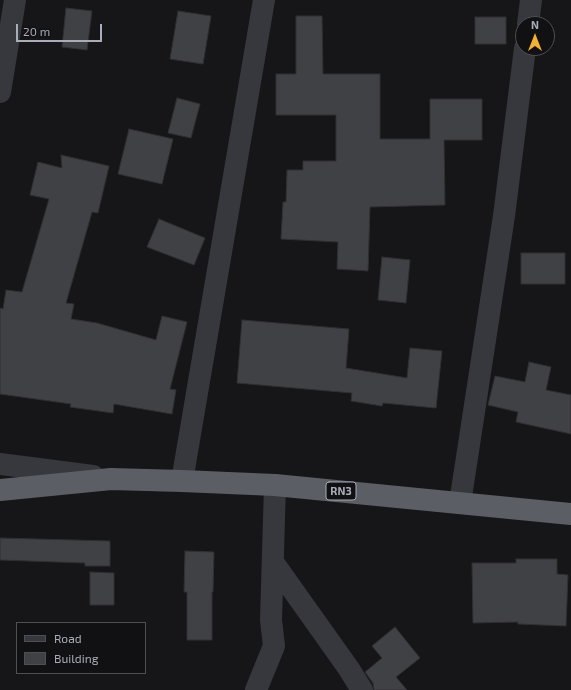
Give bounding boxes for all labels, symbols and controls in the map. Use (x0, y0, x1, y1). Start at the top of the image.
scale bar (18, 16, 104, 42)
north arrow (515, 16, 555, 56)
text: N (531, 18, 539, 31)
text: 20 m (23, 24, 50, 38)
road number: RN3 (326, 482, 356, 500)
legend (16, 622, 146, 674)
text: Road (54, 631, 82, 645)
text: Building (54, 651, 98, 665)

